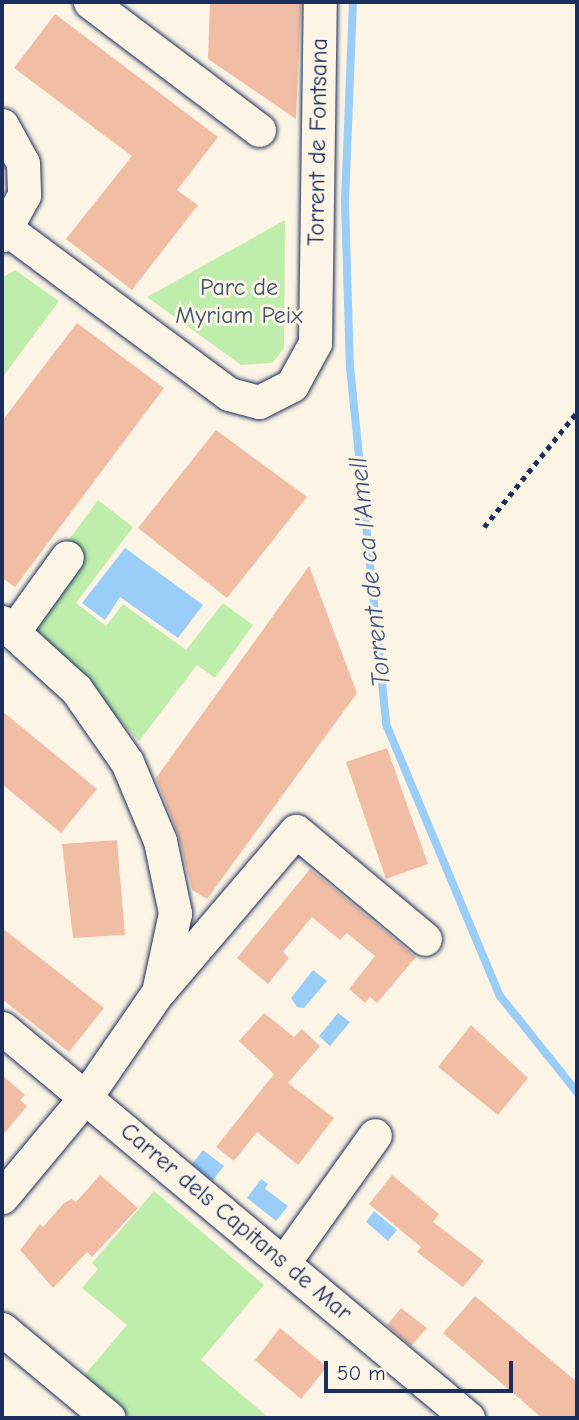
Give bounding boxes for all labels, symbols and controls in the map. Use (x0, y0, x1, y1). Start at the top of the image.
street label: Torrent de Fontsana (302, 38, 334, 246)
park label: Parc de Myriam Peix (175, 274, 303, 330)
water label: Torrent de ca l'Amell (343, 456, 399, 688)
street label: Carrer dels Capitans de Mar (114, 1117, 358, 1327)
scale bar (327, 1346, 516, 1390)
text: 50 m (337, 1361, 386, 1385)

